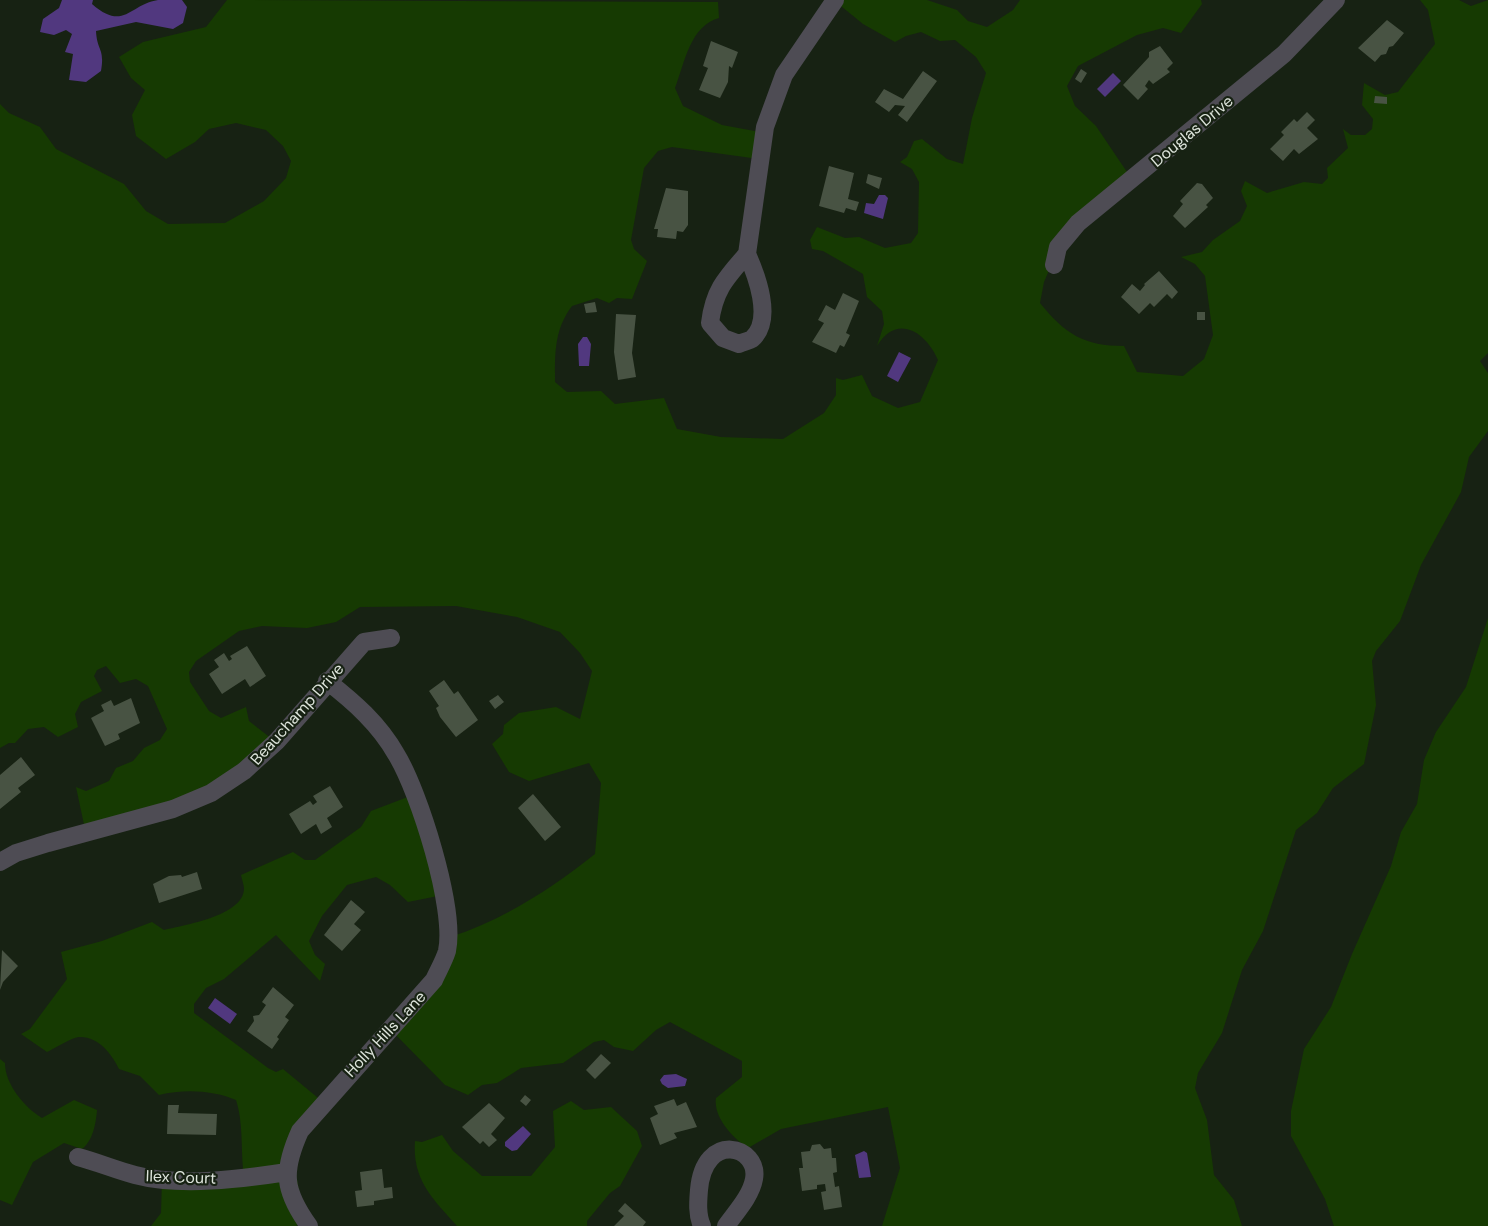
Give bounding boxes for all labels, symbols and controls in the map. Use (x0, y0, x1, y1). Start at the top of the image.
street label: Douglas Drive (1147, 90, 1237, 172)
street label: Beauchamp Drive (246, 659, 348, 769)
street label: Holly Hills Lane (340, 987, 430, 1081)
street label: Ilex Court (145, 1165, 217, 1189)

